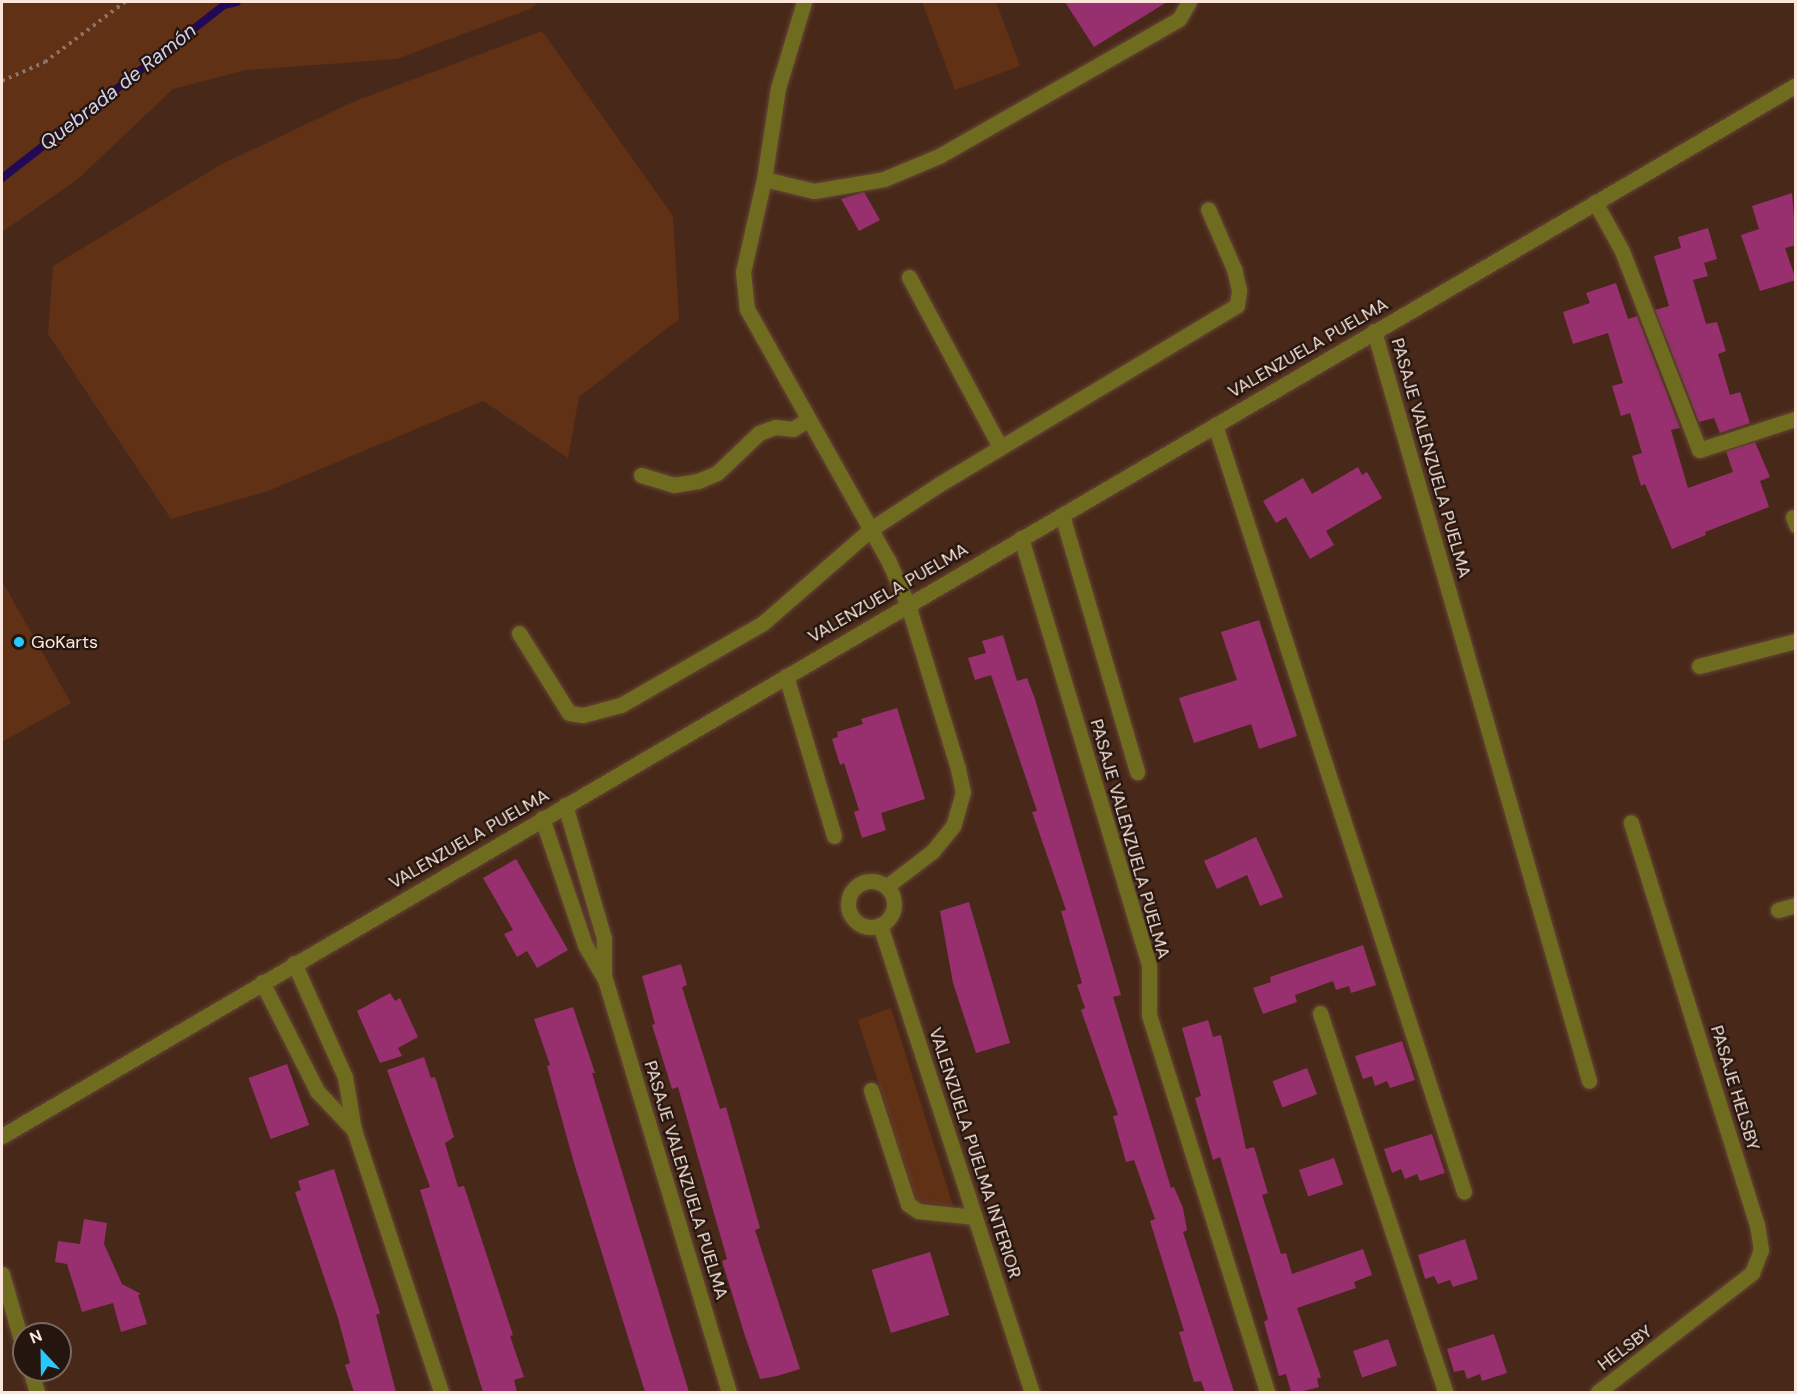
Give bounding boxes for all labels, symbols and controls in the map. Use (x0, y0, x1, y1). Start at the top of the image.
water label: Quebrada de Ramón (35, 18, 201, 156)
street label: VALENZUELA PUELMA (1224, 293, 1392, 403)
street label: PASAJE VALENZUELA PUELMA (1386, 336, 1476, 580)
street label: VALENZUELA PUELMA (804, 538, 972, 648)
place label: GoKarts (31, 631, 98, 653)
marker: GoKarts (12, 635, 26, 649)
street label: PASAJE VALENZUELA PUELMA (1085, 717, 1175, 961)
street label: VALENZUELA PUELMA (385, 784, 553, 894)
street label: PASAJE HELSBY (1706, 1023, 1764, 1153)
street label: VALENZUELA PUELMA INTERIOR (924, 1025, 1026, 1281)
street label: PASAJE VALENZUELA PUELMA (639, 1058, 733, 1302)
street label: HELSBY (1594, 1321, 1656, 1375)
north arrow (12, 1322, 72, 1382)
text: N (26, 1325, 45, 1349)

